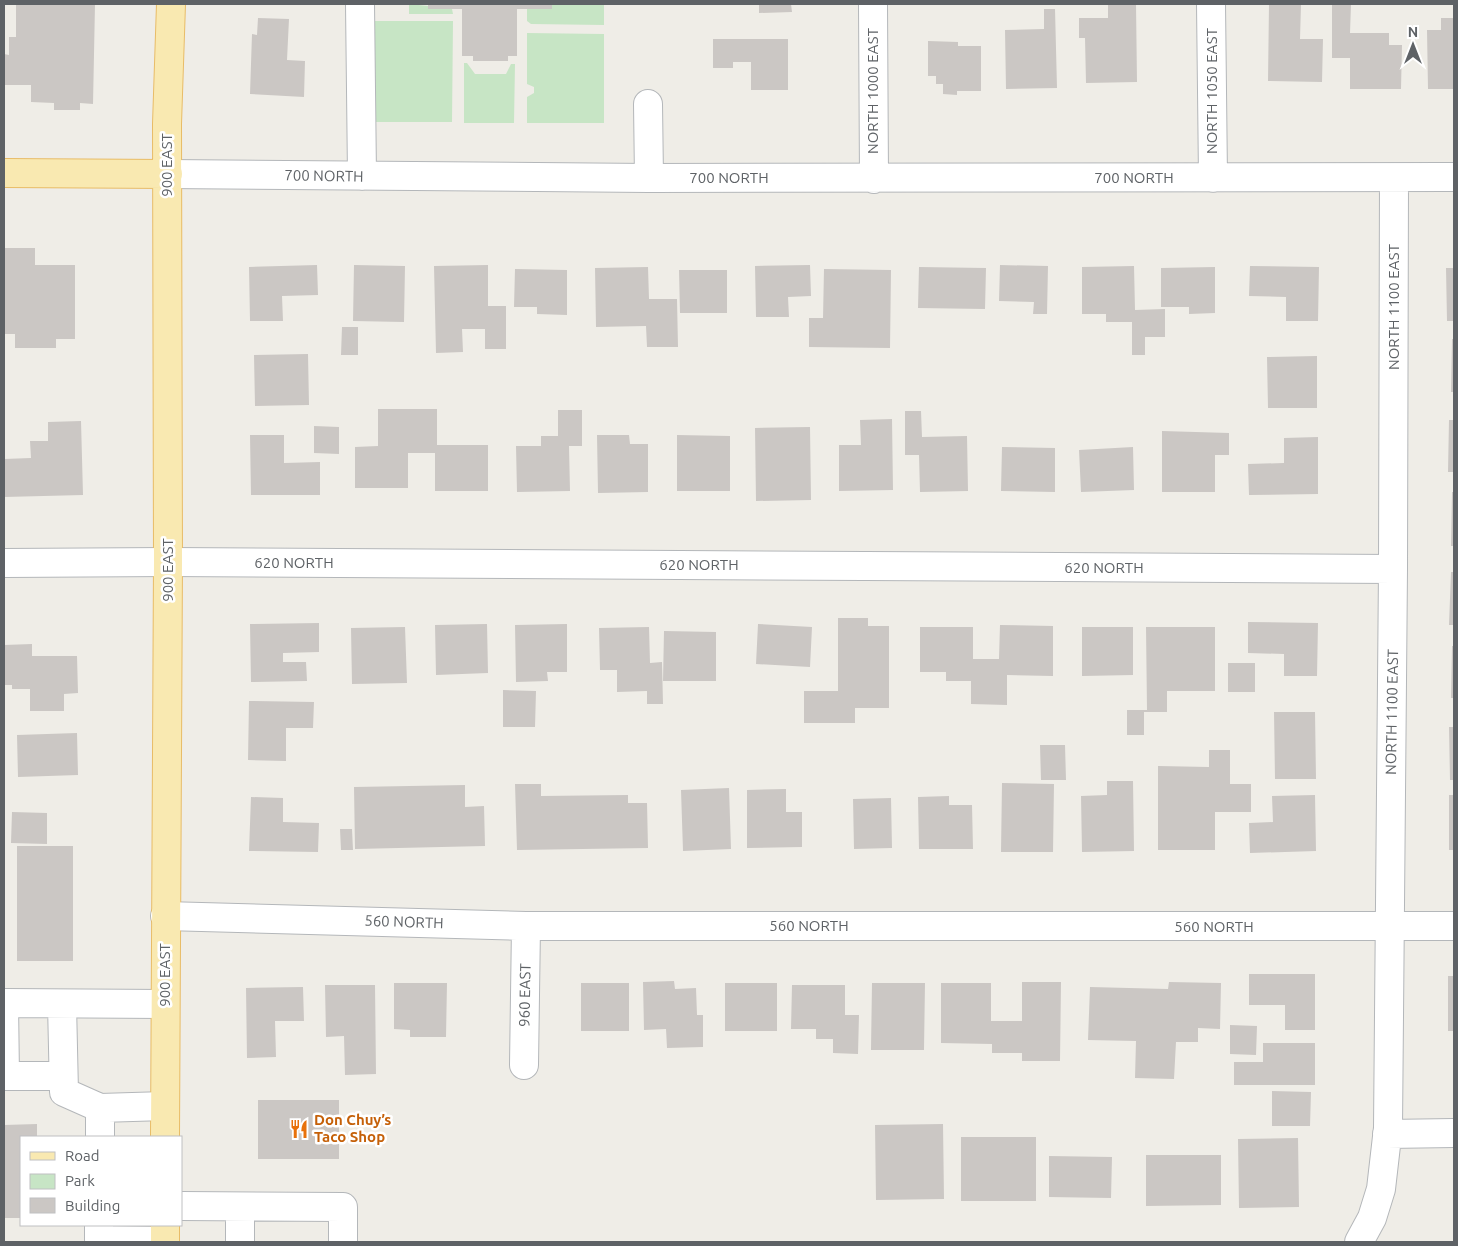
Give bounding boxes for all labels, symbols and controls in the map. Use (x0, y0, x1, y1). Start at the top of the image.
north arrow (1388, 20, 1438, 70)
text: N (1408, 24, 1418, 40)
street label: NORTH 1000 EAST (864, 27, 881, 154)
street label: NORTH 1050 EAST (1203, 27, 1220, 154)
street label: 900 EAST (158, 133, 175, 197)
street label: 700 NORTH (284, 166, 364, 185)
street label: 700 NORTH (689, 169, 769, 186)
street label: 700 NORTH (1094, 169, 1174, 186)
street label: NORTH 1100 EAST (1385, 243, 1402, 370)
street label: 900 EAST (159, 538, 176, 602)
street label: 620 NORTH (254, 554, 334, 571)
street label: 620 NORTH (659, 556, 739, 573)
street label: 620 NORTH (1064, 559, 1144, 576)
street label: NORTH 1100 EAST (1382, 648, 1401, 775)
street label: 560 NORTH (364, 912, 444, 931)
street label: 560 NORTH (769, 917, 849, 934)
street label: 560 NORTH (1174, 918, 1254, 935)
street label: 900 EAST (156, 943, 173, 1007)
street label: 960 EAST (515, 962, 534, 1027)
place label: Don Chuy’s Taco Shop (314, 1111, 391, 1145)
restaurant icon: Don Chuy’s Taco Shop (288, 1118, 310, 1140)
legend (20, 1136, 182, 1226)
text: Road (65, 1147, 100, 1164)
text: Park (65, 1172, 95, 1189)
text: Building (65, 1197, 120, 1214)

